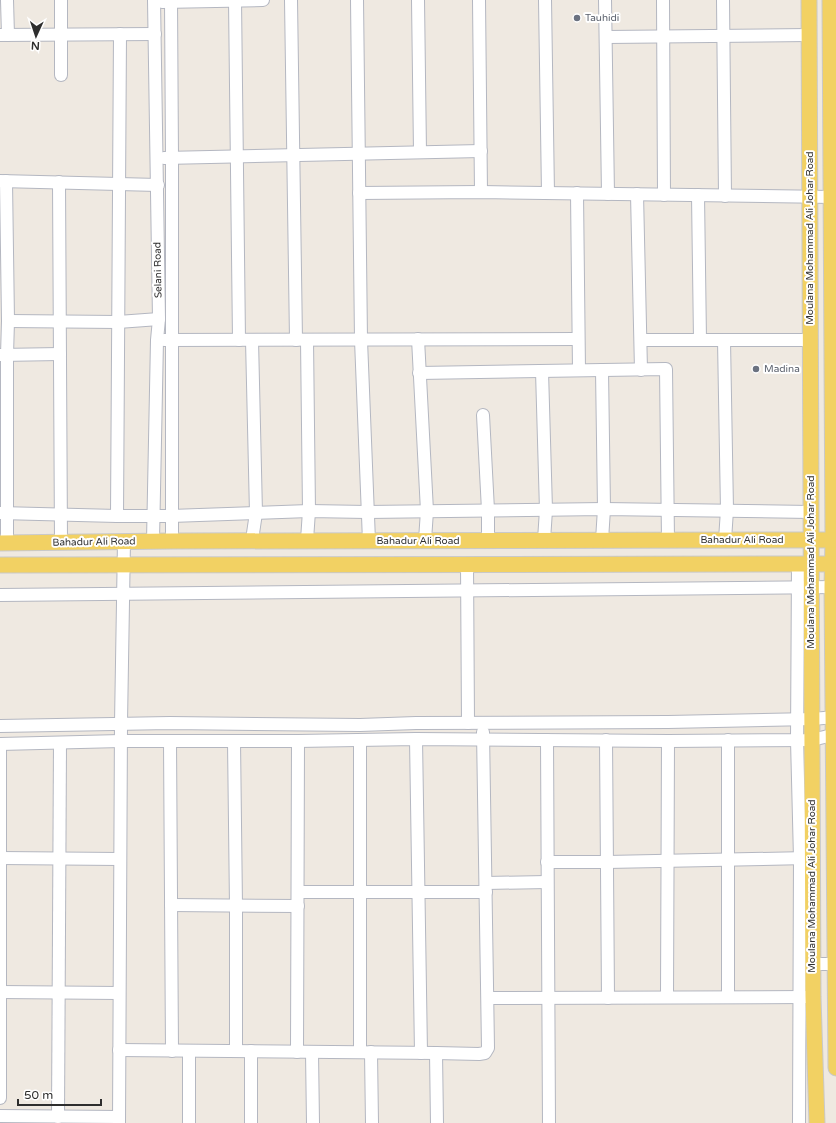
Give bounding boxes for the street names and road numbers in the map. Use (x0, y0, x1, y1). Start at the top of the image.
street label: Moulana Mohammad Ali Johar Road (804, 151, 816, 325)
street label: Selani Road (152, 242, 164, 298)
street label: Moulana Mohammad Ali Johar Road (805, 475, 817, 649)
street label: Bahadur Ali Road (700, 534, 784, 546)
street label: Bahadur Ali Road (52, 535, 136, 549)
street label: Bahadur Ali Road (376, 535, 460, 547)
street label: Moulana Mohammad Ali Johar Road (806, 799, 818, 973)

